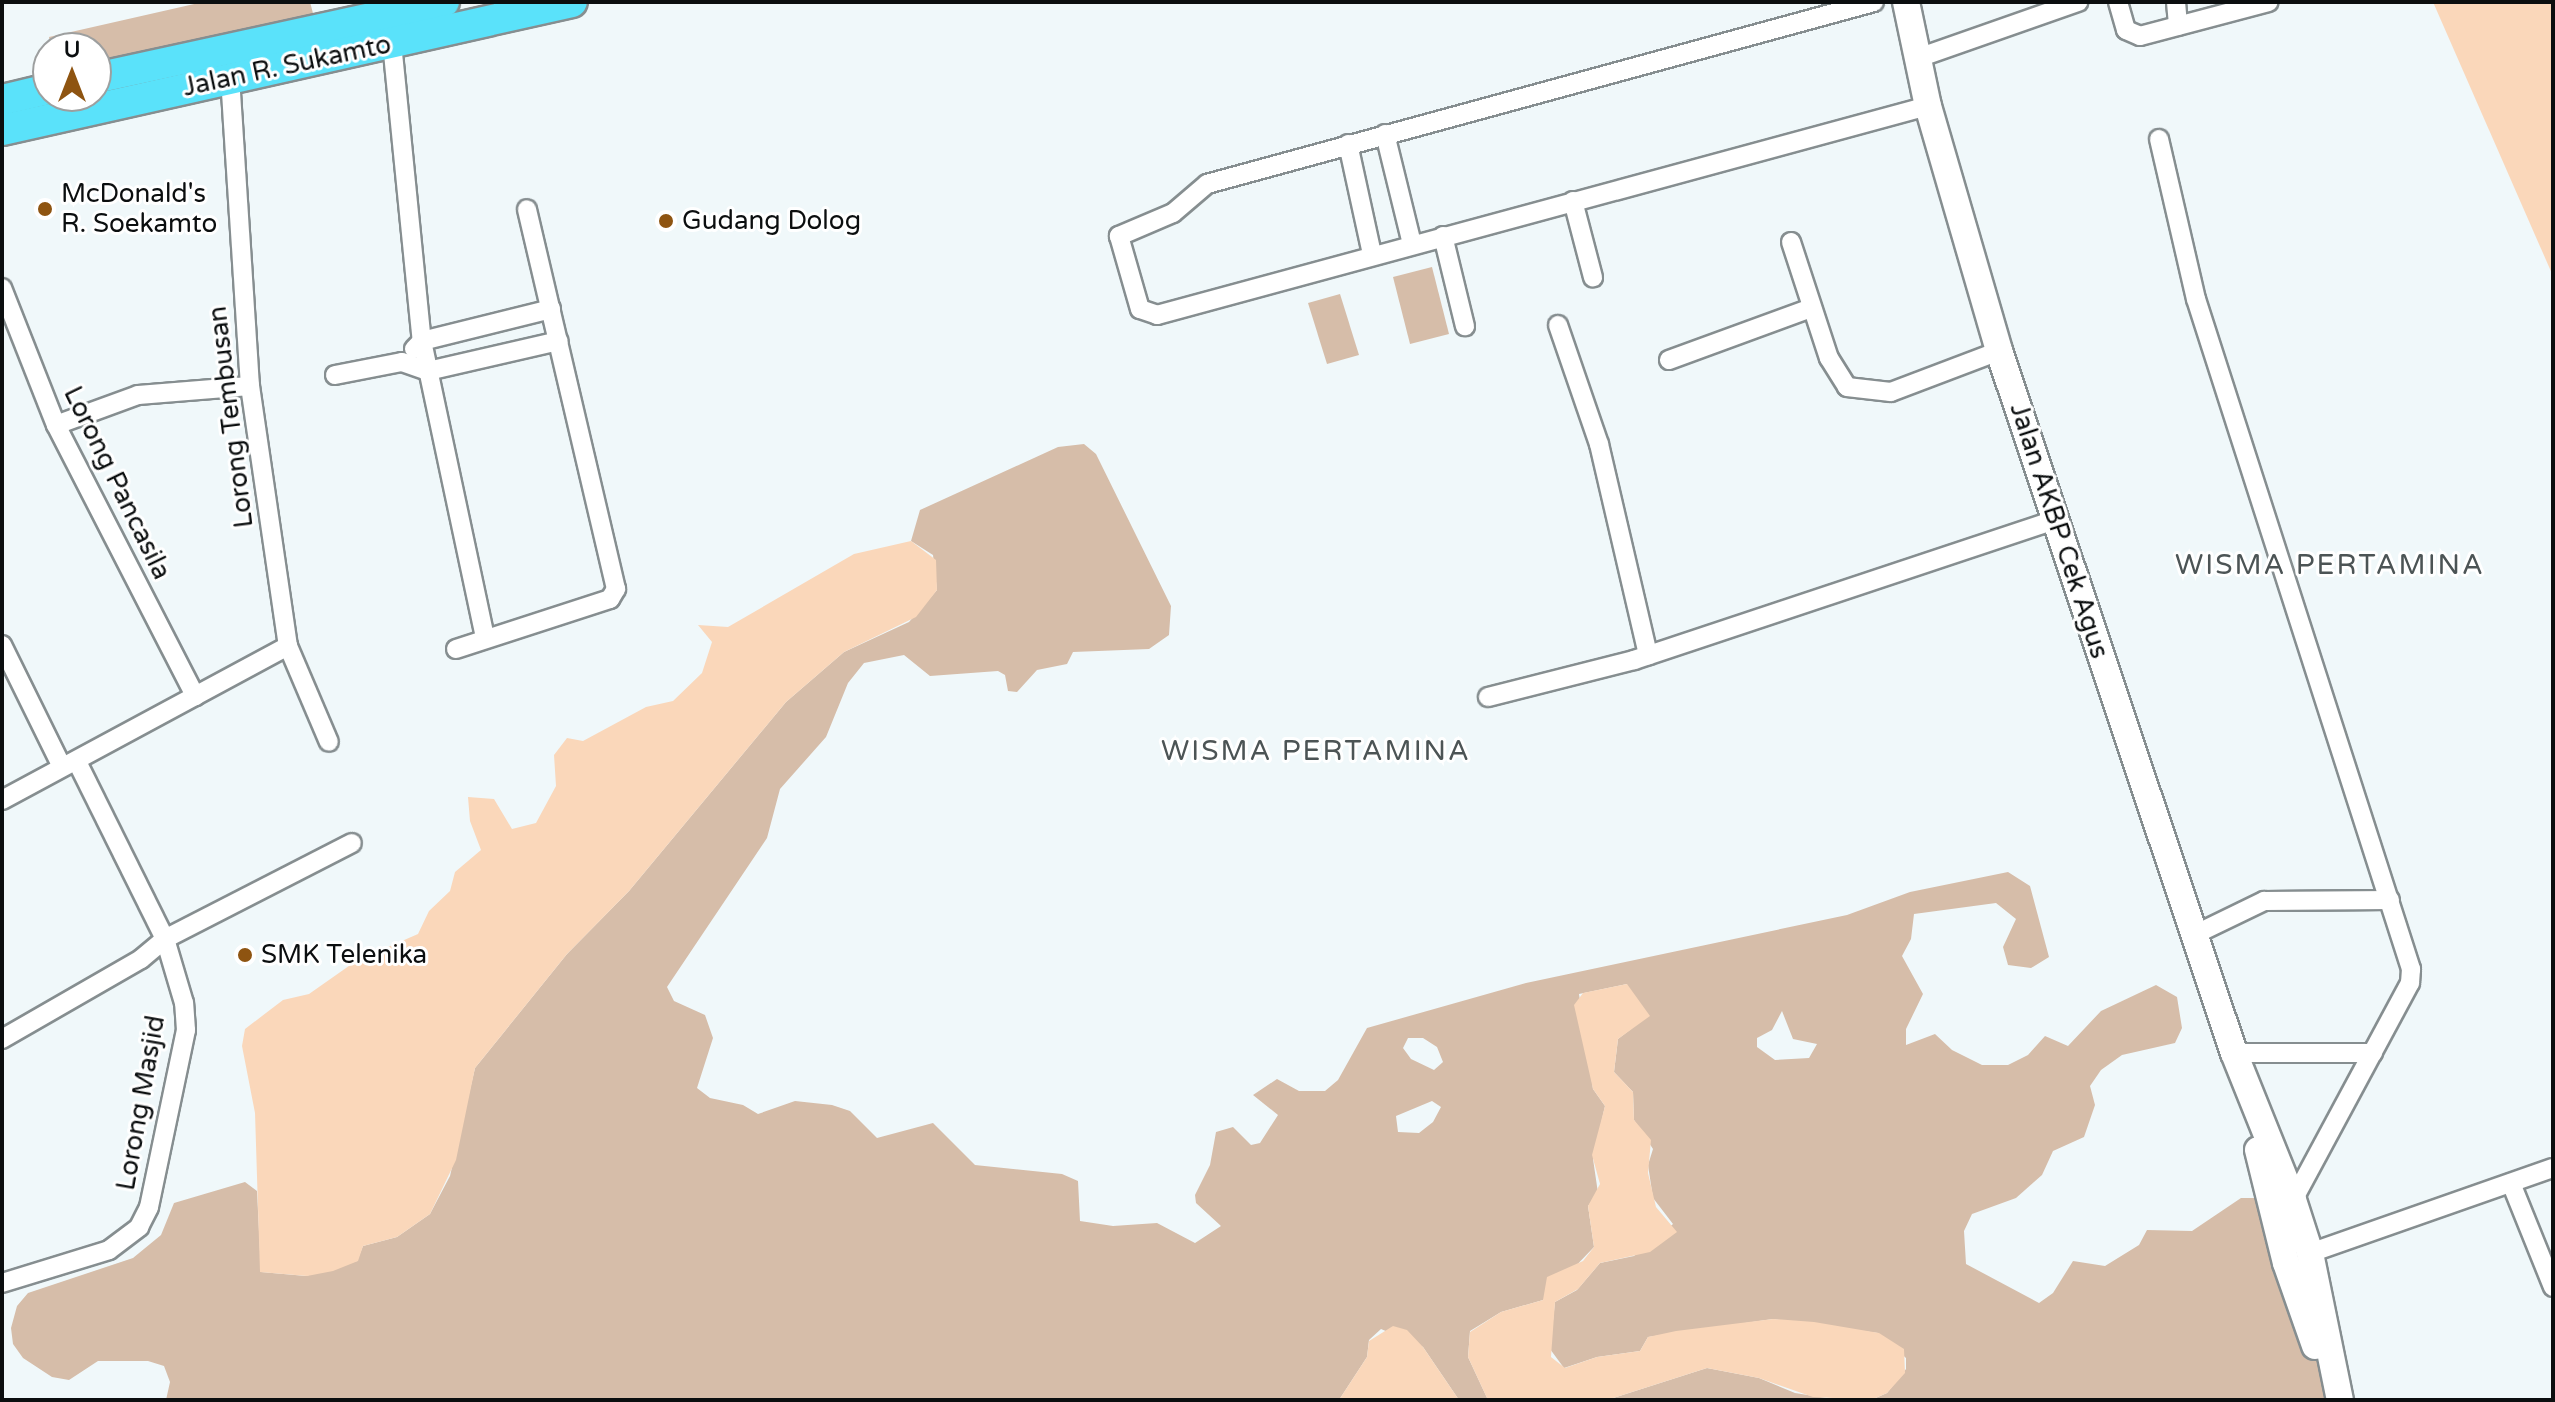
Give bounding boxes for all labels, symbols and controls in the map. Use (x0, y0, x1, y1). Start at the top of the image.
street label: Jalan R. Sukamto (180, 29, 394, 103)
north arrow (32, 32, 112, 112)
text: U (64, 37, 80, 63)
place label: McDonald's R. Soekamto (61, 178, 217, 240)
marker: McDonald's R. Soekamto (36, 200, 54, 218)
place label: Gudang Dolog (682, 205, 861, 237)
marker: Gudang Dolog (657, 212, 675, 230)
street label: Lorong Tembusan (202, 304, 260, 530)
street label: Lorong Pancasila (57, 381, 177, 585)
street label: Jalan AKBP Cek Agus (2003, 399, 2115, 663)
district label: WISMA PERTAMINA (2175, 548, 2485, 582)
district label: WISMA PERTAMINA (1161, 734, 1471, 768)
place label: SMK Telenika (261, 939, 427, 971)
marker: SMK Telenika (236, 946, 254, 964)
street label: Lorong Masjid (110, 1013, 172, 1193)

